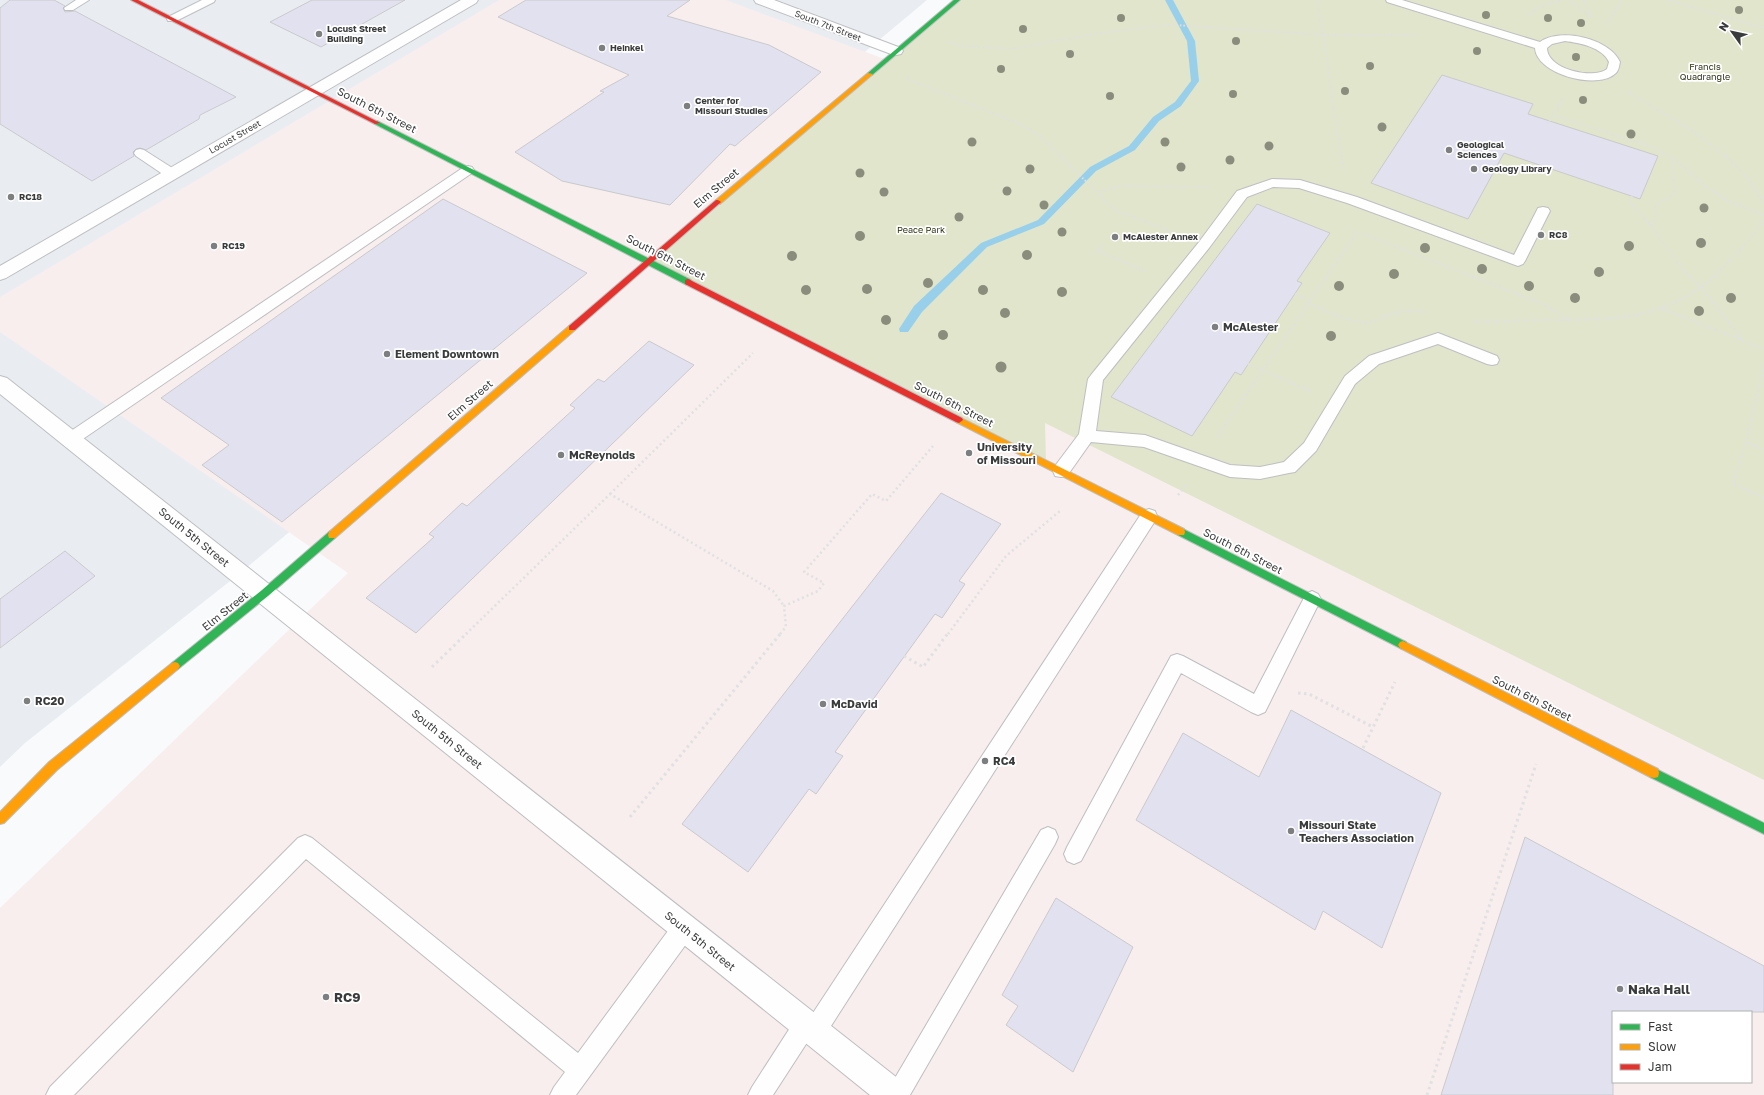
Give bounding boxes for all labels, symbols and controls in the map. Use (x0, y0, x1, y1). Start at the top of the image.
street label: South 7th Street (793, 8, 864, 43)
north arrow (1712, 12, 1752, 52)
text: N (1715, 19, 1731, 33)
place label: Locust Street Building (327, 23, 386, 44)
marker: Locust Street Building (314, 29, 324, 39)
place label: Heinkel (610, 42, 643, 53)
marker: Heinkel (597, 43, 607, 53)
park label: Francis Quadrangle (1680, 61, 1730, 82)
street label: South 6th Street (335, 84, 419, 135)
place label: Center for Missouri Studies (695, 95, 768, 116)
marker: Center for Missouri Studies (682, 101, 692, 111)
street label: Locust Street (207, 117, 263, 156)
place label: Geological Sciences (1457, 139, 1504, 160)
marker: Geological Sciences (1444, 145, 1454, 155)
place label: Geology Library (1482, 163, 1552, 174)
marker: Geology Library (1469, 164, 1479, 174)
street label: Elm Street (690, 165, 741, 210)
place label: RC18 (19, 191, 42, 202)
marker: RC18 (6, 192, 16, 202)
park label: Peace Park (897, 224, 945, 235)
place label: RC8 (1549, 229, 1568, 240)
marker: RC8 (1536, 230, 1546, 240)
street label: South 6th Street (624, 231, 708, 282)
place label: McAlester Annex (1123, 231, 1199, 242)
marker: McAlester Annex (1110, 232, 1120, 242)
place label: RC19 (222, 240, 245, 251)
marker: RC19 (209, 241, 219, 251)
place label: McAlester (1223, 320, 1279, 333)
marker: McAlester (1210, 322, 1220, 332)
place label: Element Downtown (395, 347, 499, 360)
marker: Element Downtown (382, 349, 392, 359)
street label: Elm Street (445, 377, 495, 423)
street label: South 6th Street (912, 378, 996, 429)
place label: University of Missouri (977, 440, 1036, 466)
place label: McReynolds (569, 448, 635, 461)
marker: University of Missouri (964, 448, 974, 458)
marker: McReynolds (556, 450, 566, 460)
street label: South 5th Street (156, 504, 232, 569)
street label: South 6th Street (1201, 525, 1285, 576)
street label: Elm Street (199, 588, 250, 633)
street label: South 6th Street (1490, 672, 1574, 723)
place label: RC20 (35, 694, 64, 707)
marker: RC20 (22, 696, 32, 706)
place label: McDavid (831, 697, 878, 710)
marker: McDavid (818, 699, 828, 709)
street label: South 5th Street (409, 706, 485, 771)
place label: RC4 (993, 754, 1015, 767)
marker: RC4 (980, 756, 990, 766)
place label: Missouri State Teachers Association (1299, 818, 1414, 844)
marker: Missouri State Teachers Association (1286, 826, 1296, 836)
street label: South 5th Street (662, 908, 738, 973)
place label: Naka Hall (1628, 981, 1690, 997)
marker: Naka Hall (1615, 984, 1625, 994)
place label: RC9 (334, 989, 361, 1005)
marker: RC9 (321, 992, 331, 1002)
legend (1612, 1011, 1752, 1083)
text: Fast (1648, 1019, 1673, 1034)
text: Slow (1648, 1039, 1676, 1054)
text: Jam (1648, 1059, 1672, 1074)

